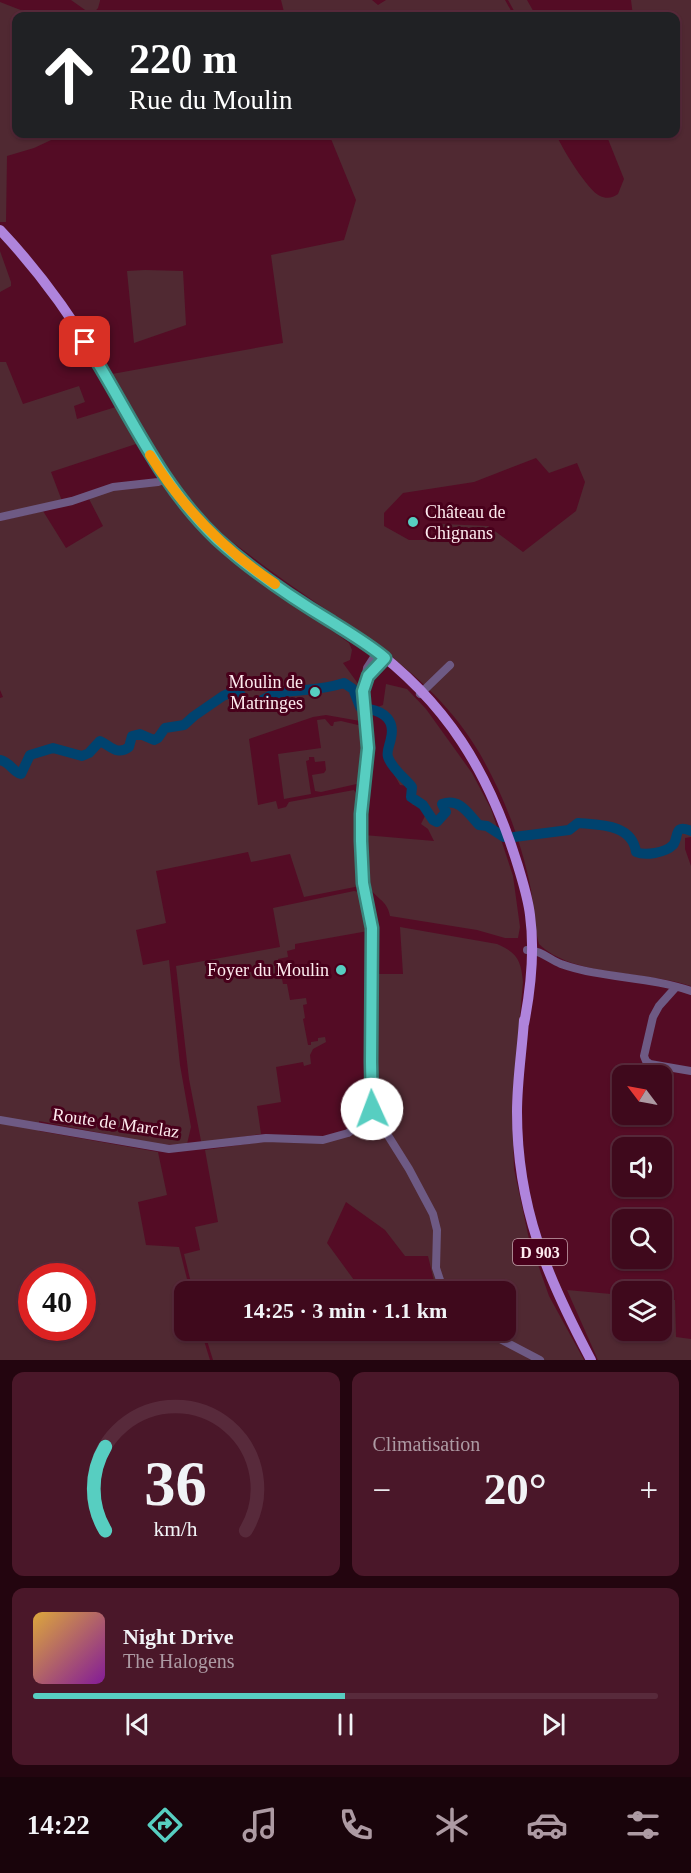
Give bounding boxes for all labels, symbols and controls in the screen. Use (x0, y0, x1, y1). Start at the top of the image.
icon: ahead (30, 36, 108, 114)
text: 220 m (129, 36, 238, 82)
text: Rue du Moulin (129, 85, 293, 115)
pin (59, 316, 110, 367)
icon: arrive (68, 325, 101, 358)
place label: Château de Chignans (425, 502, 505, 543)
marker: Château de Chignans (406, 515, 420, 529)
place label: Moulin de Matringes (229, 672, 303, 713)
marker: Moulin de Matringes (308, 685, 322, 699)
place label: Foyer du Moulin (207, 960, 329, 980)
marker: Foyer du Moulin (334, 963, 348, 977)
north arrow (612, 1065, 672, 1125)
map controls (612, 1065, 672, 1341)
position arrow (340, 1077, 404, 1141)
street label: Route de Marclaz (51, 1104, 181, 1142)
button: sound (612, 1137, 672, 1197)
button: search (612, 1209, 672, 1269)
road number: D 903 (513, 1239, 567, 1265)
speed limit sign: 40 (18, 1263, 96, 1341)
button: layers (612, 1281, 672, 1341)
text: 14:25 · 3 min · 1.1 km (243, 1298, 447, 1323)
text: Climatisation (373, 1433, 480, 1455)
text: 36 (145, 1449, 207, 1518)
text: 20° (484, 1464, 547, 1514)
text: − (373, 1472, 391, 1508)
text: + (639, 1472, 658, 1508)
text: km/h (154, 1517, 198, 1541)
text: Night Drive (123, 1624, 234, 1649)
text: The Halogens (123, 1650, 235, 1672)
icon: previous (121, 1708, 154, 1741)
icon: pause (329, 1708, 362, 1741)
icon: next (537, 1708, 570, 1741)
icon: directions (144, 1804, 186, 1846)
icon: music (239, 1804, 281, 1846)
icon: phone (335, 1804, 377, 1846)
icon: climate (431, 1804, 473, 1846)
icon: car (526, 1804, 568, 1846)
icon: filters (622, 1804, 664, 1846)
text: 14:22 (27, 1810, 90, 1840)

